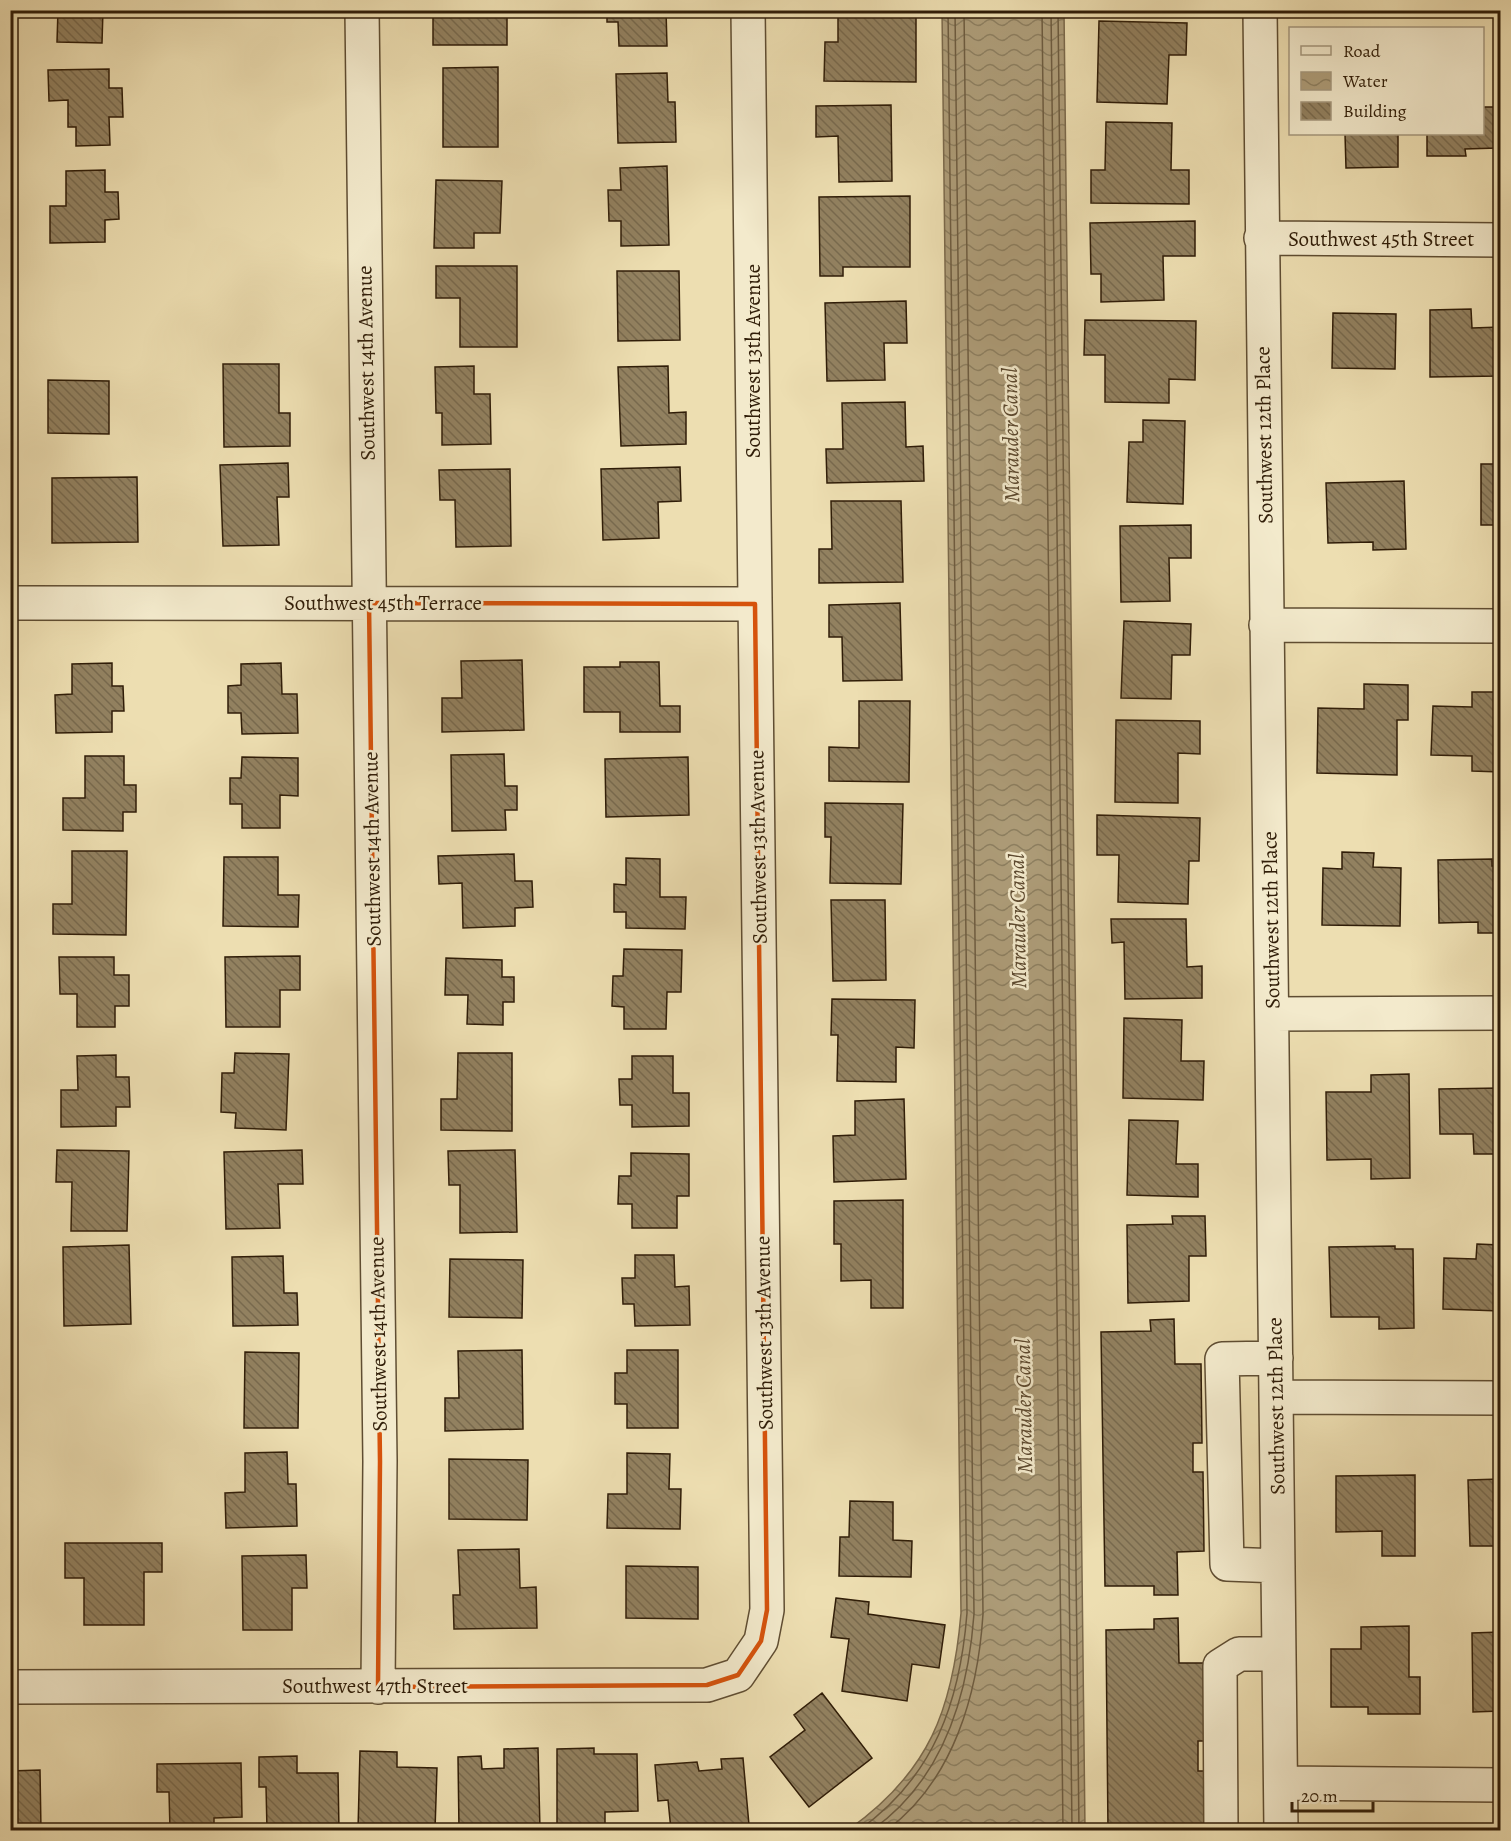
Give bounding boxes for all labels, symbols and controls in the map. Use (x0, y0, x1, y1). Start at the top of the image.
legend (1289, 27, 1484, 135)
text: Road (1343, 39, 1381, 63)
text: Water (1342, 69, 1388, 93)
text: Building (1343, 99, 1407, 123)
street label: Southwest 45th Street (1288, 225, 1474, 253)
street label: Southwest 13th Avenue (739, 264, 767, 458)
street label: Southwest 14th Avenue (350, 265, 382, 461)
street label: Southwest 12th Place (1248, 346, 1280, 524)
water label: Marauder Canal (995, 367, 1027, 503)
street label: Southwest 45th Terrace (284, 589, 482, 617)
street label: Southwest 13th Avenue (742, 750, 774, 944)
street label: Southwest 14th Avenue (356, 751, 388, 947)
street label: Southwest 12th Place (1255, 831, 1287, 1009)
water label: Marauder Canal (1002, 853, 1034, 989)
street label: Southwest 14th Avenue (362, 1236, 394, 1432)
street label: Southwest 13th Avenue (748, 1236, 780, 1430)
street label: Southwest 12th Place (1260, 1317, 1292, 1495)
water label: Marauder Canal (1008, 1338, 1040, 1474)
street label: Southwest 47th Street (282, 1672, 468, 1700)
scale bar (1292, 1775, 1373, 1813)
text: 20 m (1301, 1784, 1338, 1808)

